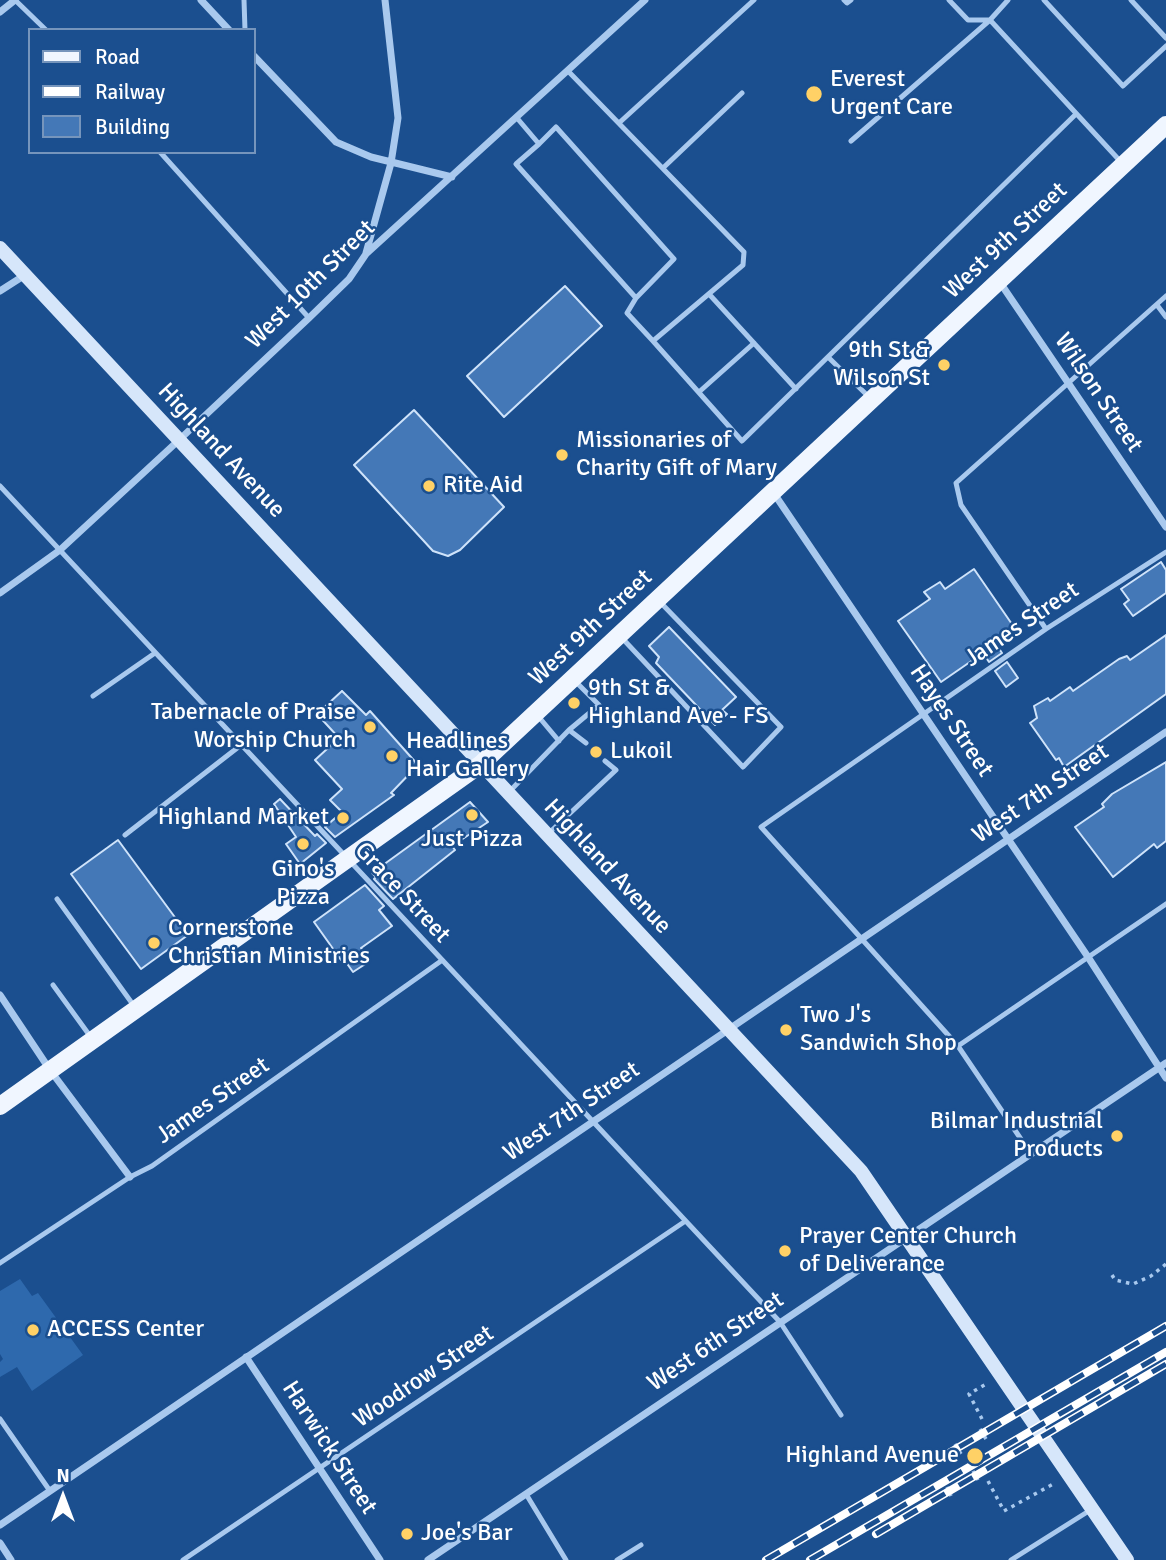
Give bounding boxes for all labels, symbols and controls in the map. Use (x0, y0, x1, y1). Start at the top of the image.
legend (28, 28, 256, 154)
text: Road (95, 44, 140, 70)
place label: Everest Urgent Care (830, 66, 953, 122)
text: Railway (95, 79, 165, 105)
marker: Everest Urgent Care (804, 84, 824, 104)
text: Building (95, 114, 170, 140)
street label: West 9th Street (938, 177, 1074, 305)
street label: West 10th Street (240, 214, 382, 356)
street label: Wilson Street (1048, 328, 1148, 458)
place label: 9th St & Wilson St (833, 337, 930, 393)
marker: 9th St & Wilson St (936, 357, 952, 373)
street label: Highland Avenue (151, 378, 291, 524)
place label: Missionaries of Charity Gift of Mary (576, 427, 777, 483)
marker: Missionaries of Charity Gift of Mary (554, 447, 570, 463)
place label: Rite Aid (443, 472, 523, 500)
marker: Rite Aid (421, 478, 437, 494)
street label: West 9th Street (523, 564, 659, 692)
street label: James Street (959, 576, 1085, 674)
street label: Hayes Street (903, 659, 999, 783)
place label: 9th St & Highland Ave - FS (588, 675, 768, 731)
marker: 9th St & Highland Ave - FS (566, 695, 582, 711)
place label: Tabernacle of Praise Worship Church (151, 699, 356, 755)
marker: Tabernacle of Praise Worship Church (362, 719, 378, 735)
place label: Headlines Hair Gallery (406, 728, 529, 784)
place label: Lukoil (610, 738, 673, 766)
street label: West 7th Street (968, 738, 1114, 850)
marker: Lukoil (588, 744, 604, 760)
marker: Headlines Hair Gallery (384, 748, 400, 764)
street label: Highland Avenue (537, 794, 677, 940)
place label: Highland Market (158, 804, 329, 832)
marker: Just Pizza (464, 807, 480, 823)
marker: Highland Market (335, 810, 351, 826)
place label: Just Pizza (421, 826, 523, 854)
marker: Gino's Pizza (295, 836, 311, 852)
street label: Grace Street (348, 837, 456, 949)
place label: Gino's Pizza (272, 856, 334, 912)
place label: Cornerstone Christian Ministries (168, 915, 370, 971)
marker: Cornerstone Christian Ministries (146, 935, 162, 951)
place label: Two J's Sandwich Shop (800, 1002, 957, 1058)
marker: Two J's Sandwich Shop (778, 1022, 794, 1038)
street label: James Street (151, 1051, 275, 1151)
street label: West 7th Street (499, 1056, 645, 1168)
place label: Bilmar Industrial Products (930, 1108, 1103, 1164)
marker: Bilmar Industrial Products (1109, 1128, 1125, 1144)
place label: Prayer Center Church of Deliverance (799, 1223, 1017, 1279)
marker: Prayer Center Church of Deliverance (777, 1243, 793, 1259)
street label: West 6th Street (643, 1286, 789, 1398)
place label: ACCESS Center (47, 1316, 204, 1344)
street label: Woodrow Street (348, 1320, 500, 1434)
marker: ACCESS Center (25, 1322, 41, 1338)
street label: Harwick Street (275, 1376, 383, 1520)
place label: Highland Avenue (785, 1442, 959, 1470)
marker: Highland Avenue (965, 1446, 985, 1466)
north arrow (28, 1462, 98, 1532)
text: N (56, 1464, 70, 1488)
place label: Joe's Bar (421, 1520, 512, 1548)
marker: Joe's Bar (399, 1526, 415, 1542)

